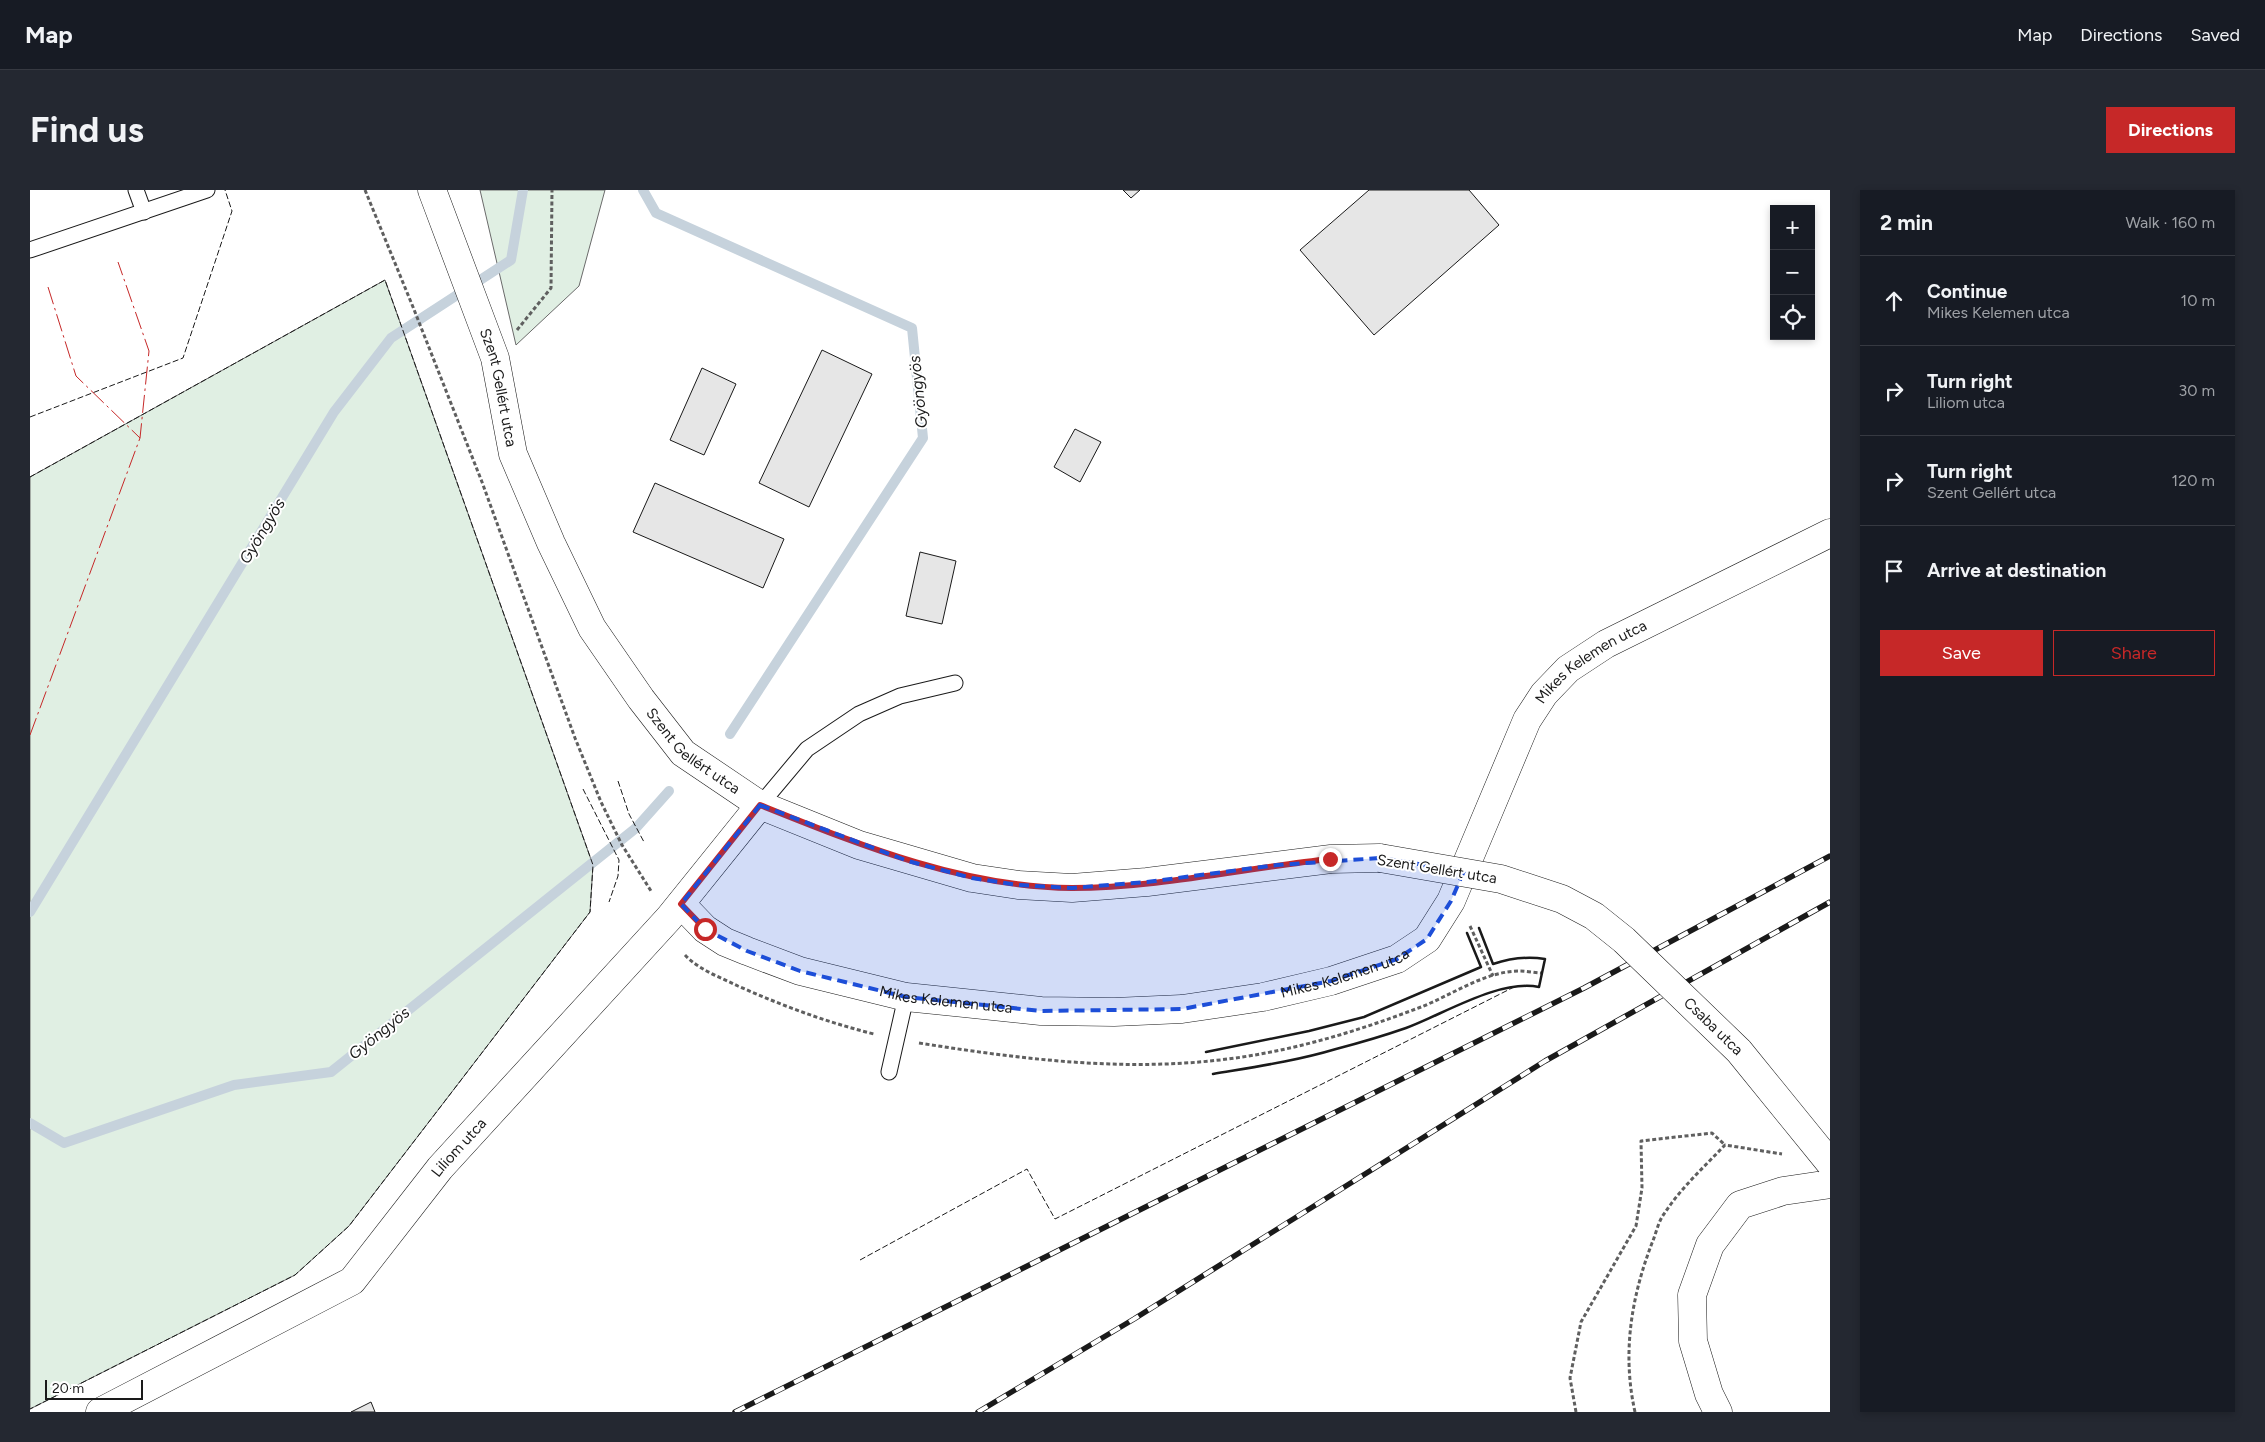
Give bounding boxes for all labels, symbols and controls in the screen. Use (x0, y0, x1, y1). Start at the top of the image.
text: Map (25, 20, 73, 49)
text: Map (2017, 24, 2052, 46)
text: Directions (2080, 24, 2162, 46)
text: Saved (2190, 24, 2240, 46)
button: Directions (2106, 107, 2235, 153)
text: Find us (30, 109, 144, 151)
map controls (1770, 205, 1815, 340)
button: + (1770, 205, 1815, 250)
text: 2 min (1880, 210, 1933, 235)
text: Walk · 160 m (2125, 213, 2215, 232)
button: − (1770, 250, 1815, 295)
text: Continue (1927, 280, 2007, 303)
icon: ahead (1880, 287, 1908, 315)
text: 10 m (2181, 291, 2215, 310)
button: locate (1770, 295, 1815, 340)
text: Mikes Kelemen utca (1927, 303, 2070, 322)
street label: Szent Gellért utca (476, 326, 520, 448)
water label: Gyöngyös (905, 354, 931, 429)
text: Turn right (1927, 370, 2013, 393)
icon: right (1880, 377, 1908, 405)
text: 30 m (2178, 381, 2215, 400)
text: Liliom utca (1927, 393, 2005, 412)
text: Turn right (1927, 460, 2013, 483)
icon: right (1880, 467, 1908, 495)
text: 120 m (2172, 471, 2215, 490)
text: Szent Gellért utca (1927, 483, 2056, 502)
water label: Gyöngyös (235, 494, 289, 567)
icon: arrive (1880, 557, 1908, 585)
text: Arrive at destination (1927, 559, 2106, 582)
street label: Mikes Kelemen utca (1531, 616, 1650, 707)
button: Save (1880, 630, 2043, 676)
button: Share (2053, 630, 2215, 676)
street label: Szent Gellért utca (642, 704, 743, 798)
route end (1319, 848, 1342, 871)
street label: Szent Gellért utca (1376, 851, 1498, 887)
route start (694, 918, 717, 941)
street label: Mikes Kelemen utca (1279, 944, 1413, 1002)
street label: Mikes Kelemen utca (878, 982, 1013, 1017)
street label: Csaba utca (1680, 994, 1747, 1059)
water label: Gyöngyös (345, 1002, 414, 1063)
street label: Liliom utca (428, 1115, 490, 1180)
scale bar (45, 1377, 142, 1400)
text: 20 m (52, 1380, 84, 1397)

